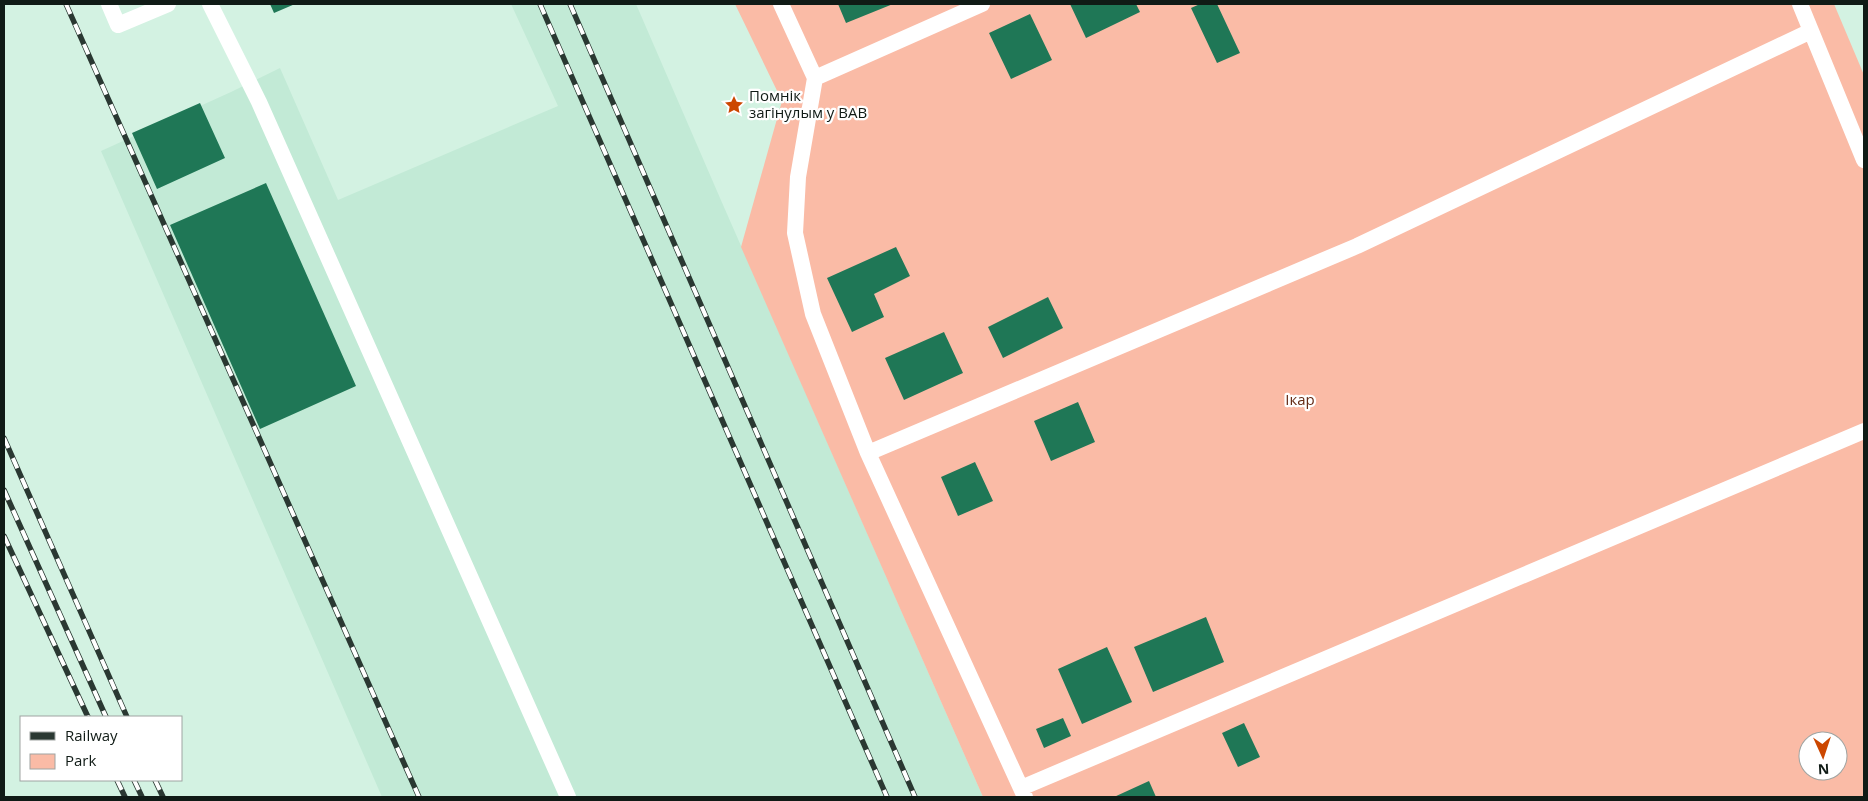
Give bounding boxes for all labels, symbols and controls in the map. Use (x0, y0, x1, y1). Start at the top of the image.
place label: Помнік загінулым у ВАВ (749, 85, 867, 122)
place icon: Помнік загінулым у ВАВ (723, 94, 745, 116)
park label: Ікар (1285, 389, 1315, 409)
legend (20, 716, 182, 781)
text: Railway (65, 725, 118, 745)
north arrow (1798, 731, 1848, 781)
text: Park (65, 750, 96, 770)
text: N (1818, 760, 1830, 779)

